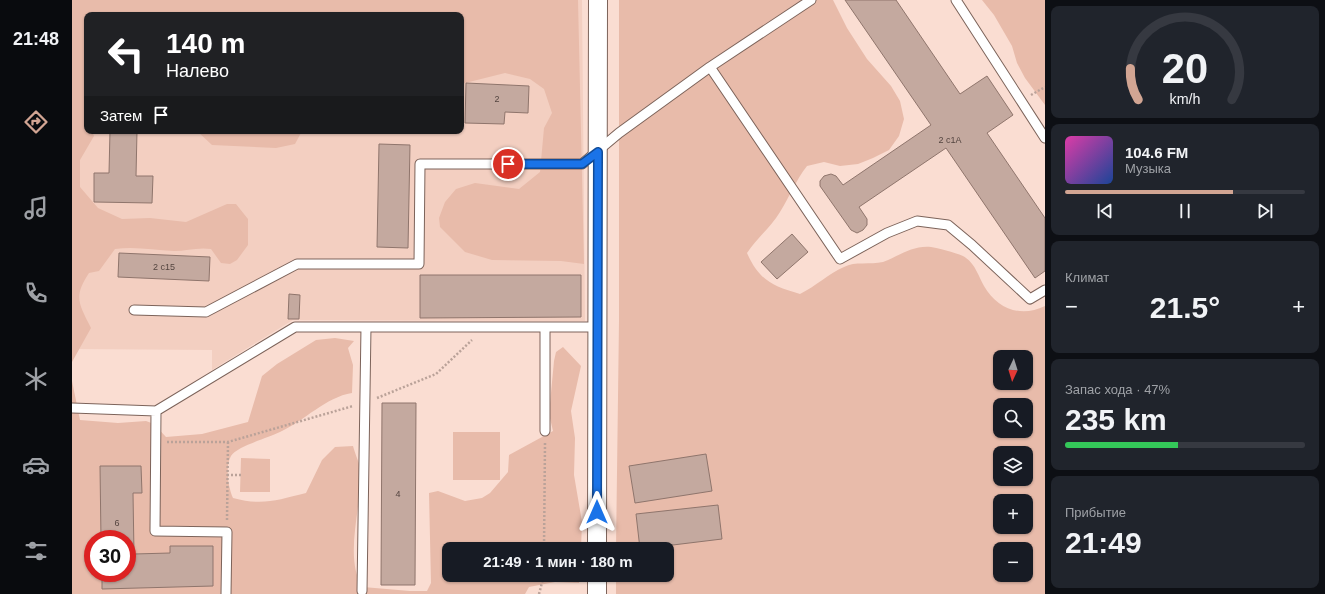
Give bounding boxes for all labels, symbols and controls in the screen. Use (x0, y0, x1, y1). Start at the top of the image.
icon: left (100, 28, 152, 80)
text: 140 m (166, 28, 245, 59)
text: 21:48 (13, 29, 59, 49)
text: 20 (1162, 45, 1208, 92)
text: Налево (166, 61, 229, 81)
text: km/h (1170, 90, 1201, 106)
house number: 2 (494, 94, 500, 104)
icon: arrive (150, 104, 172, 126)
text: Затем (100, 107, 142, 124)
icon: directions (22, 108, 50, 136)
house number: 2 с1А (938, 135, 962, 145)
text: 104.6 FM (1125, 144, 1188, 161)
pin (491, 147, 525, 181)
icon: arrive (497, 153, 519, 175)
text: Музыка (1125, 161, 1171, 176)
icon: music (22, 194, 50, 222)
icon: previous (1094, 200, 1116, 222)
icon: pause (1174, 200, 1196, 222)
icon: next (1254, 200, 1276, 222)
house number: 2 с15 (153, 262, 175, 272)
text: Климат (1065, 270, 1109, 285)
icon: phone (22, 279, 50, 307)
text: 21.5° (1150, 291, 1220, 324)
text: − (1065, 294, 1078, 319)
text: + (1292, 294, 1305, 319)
north arrow (993, 350, 1033, 390)
map controls (993, 350, 1033, 582)
icon: climate (22, 365, 50, 393)
text: Запас хода · 47% (1065, 382, 1170, 397)
button: search (993, 398, 1033, 438)
text: 235 km (1065, 403, 1167, 436)
button: layers (993, 446, 1033, 486)
icon: car (22, 451, 50, 479)
house number: 4 (395, 489, 401, 499)
position arrow (576, 491, 618, 533)
button: + (993, 494, 1033, 534)
text: Прибытие (1065, 505, 1126, 520)
house number: 6 (114, 518, 120, 528)
text: 21:49 (1065, 526, 1142, 559)
speed limit sign: 30 (84, 530, 136, 582)
icon: filters (22, 537, 50, 565)
button: − (993, 542, 1033, 582)
text: 21:49 · 1 мин · 180 m (483, 553, 633, 570)

